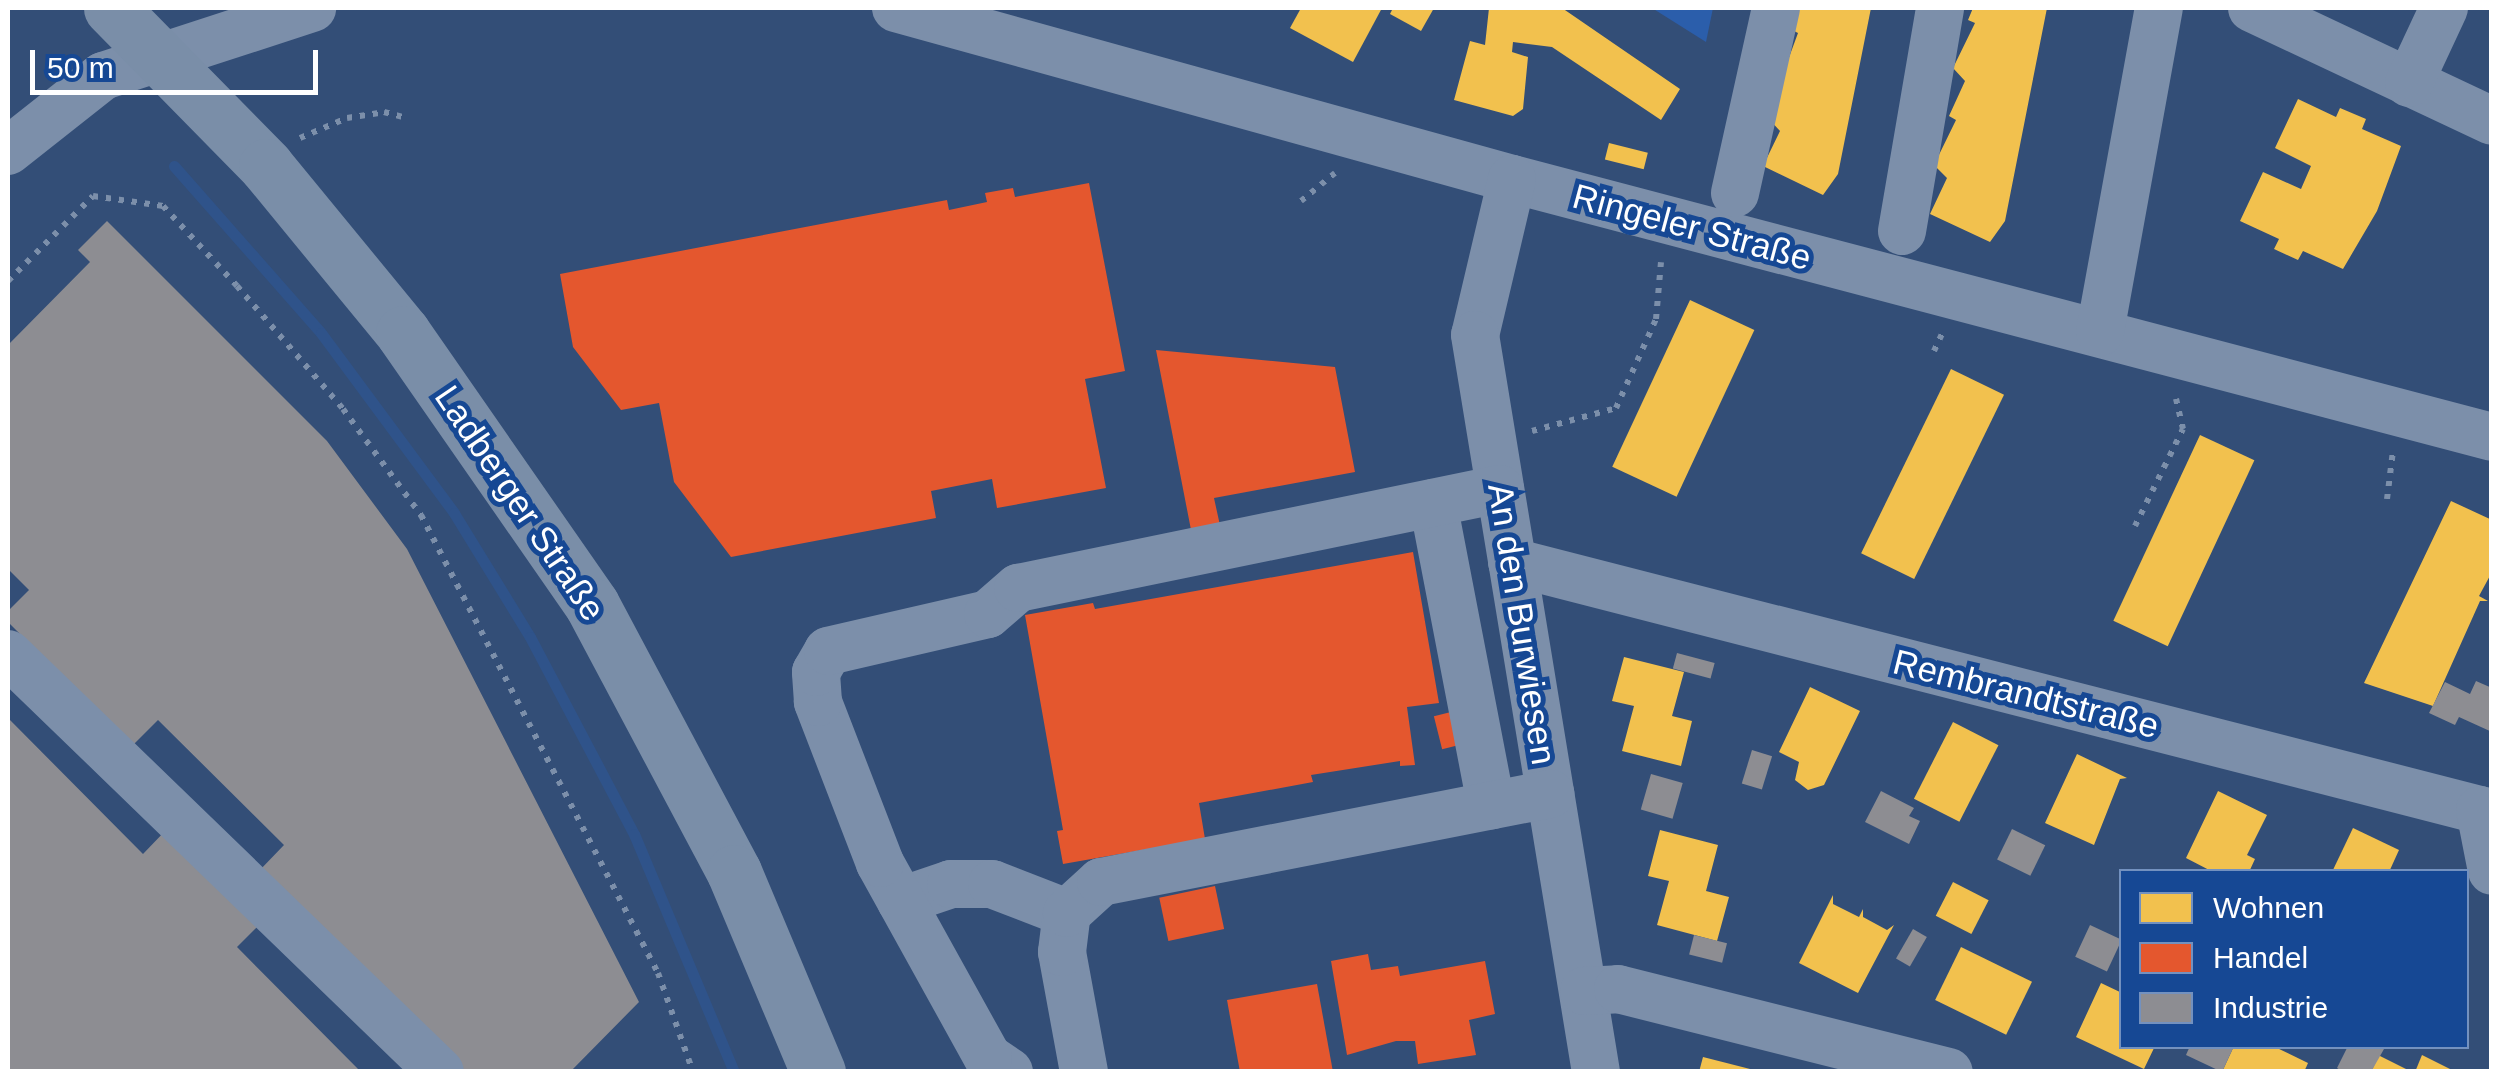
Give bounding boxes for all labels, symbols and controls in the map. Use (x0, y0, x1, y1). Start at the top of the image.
scale bar (35, 30, 322, 92)
text: 50 m (47, 51, 114, 84)
street label: Ringeler Straße (1568, 175, 1816, 279)
street label: Ladberger Straße (426, 378, 614, 628)
street label: An den Burwiesen (1479, 480, 1565, 768)
street label: Rembrandtstraße (1889, 641, 2163, 747)
legend (2119, 869, 2469, 1049)
text: Wohnen (2213, 891, 2324, 924)
text: Handel (2213, 941, 2308, 974)
text: Industrie (2213, 991, 2328, 1024)

